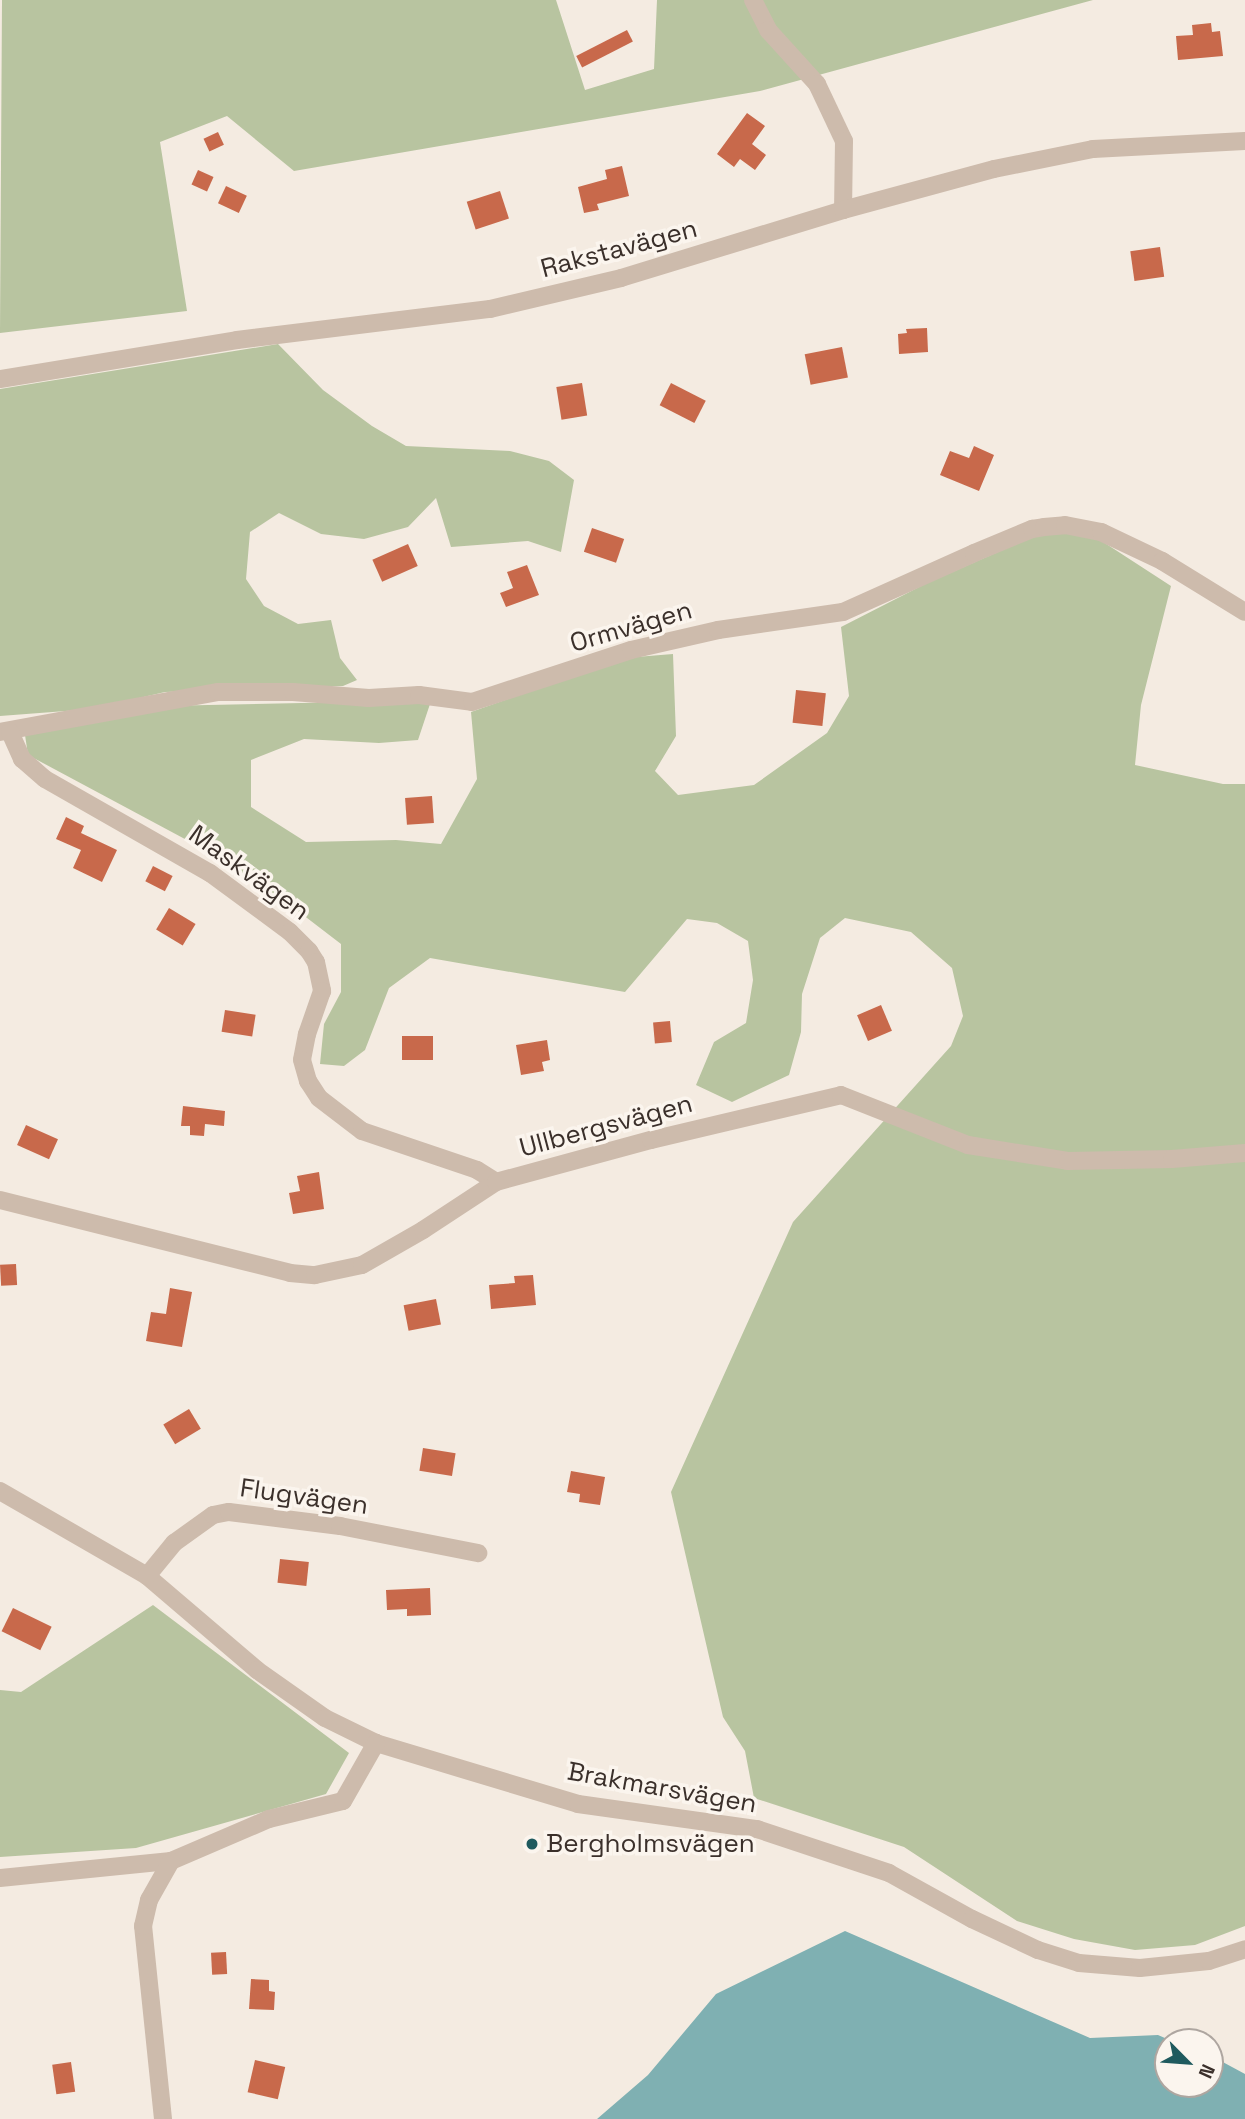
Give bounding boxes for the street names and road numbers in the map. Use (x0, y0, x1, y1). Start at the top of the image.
street label: Rakstavägen (537, 213, 701, 285)
street label: Ormvägen (566, 595, 696, 659)
street label: Maskvägen (183, 819, 315, 927)
street label: Ullbergsvägen (516, 1088, 696, 1164)
street label: Flugvägen (238, 1473, 370, 1521)
street label: Brakmarsvägen (565, 1756, 759, 1820)

